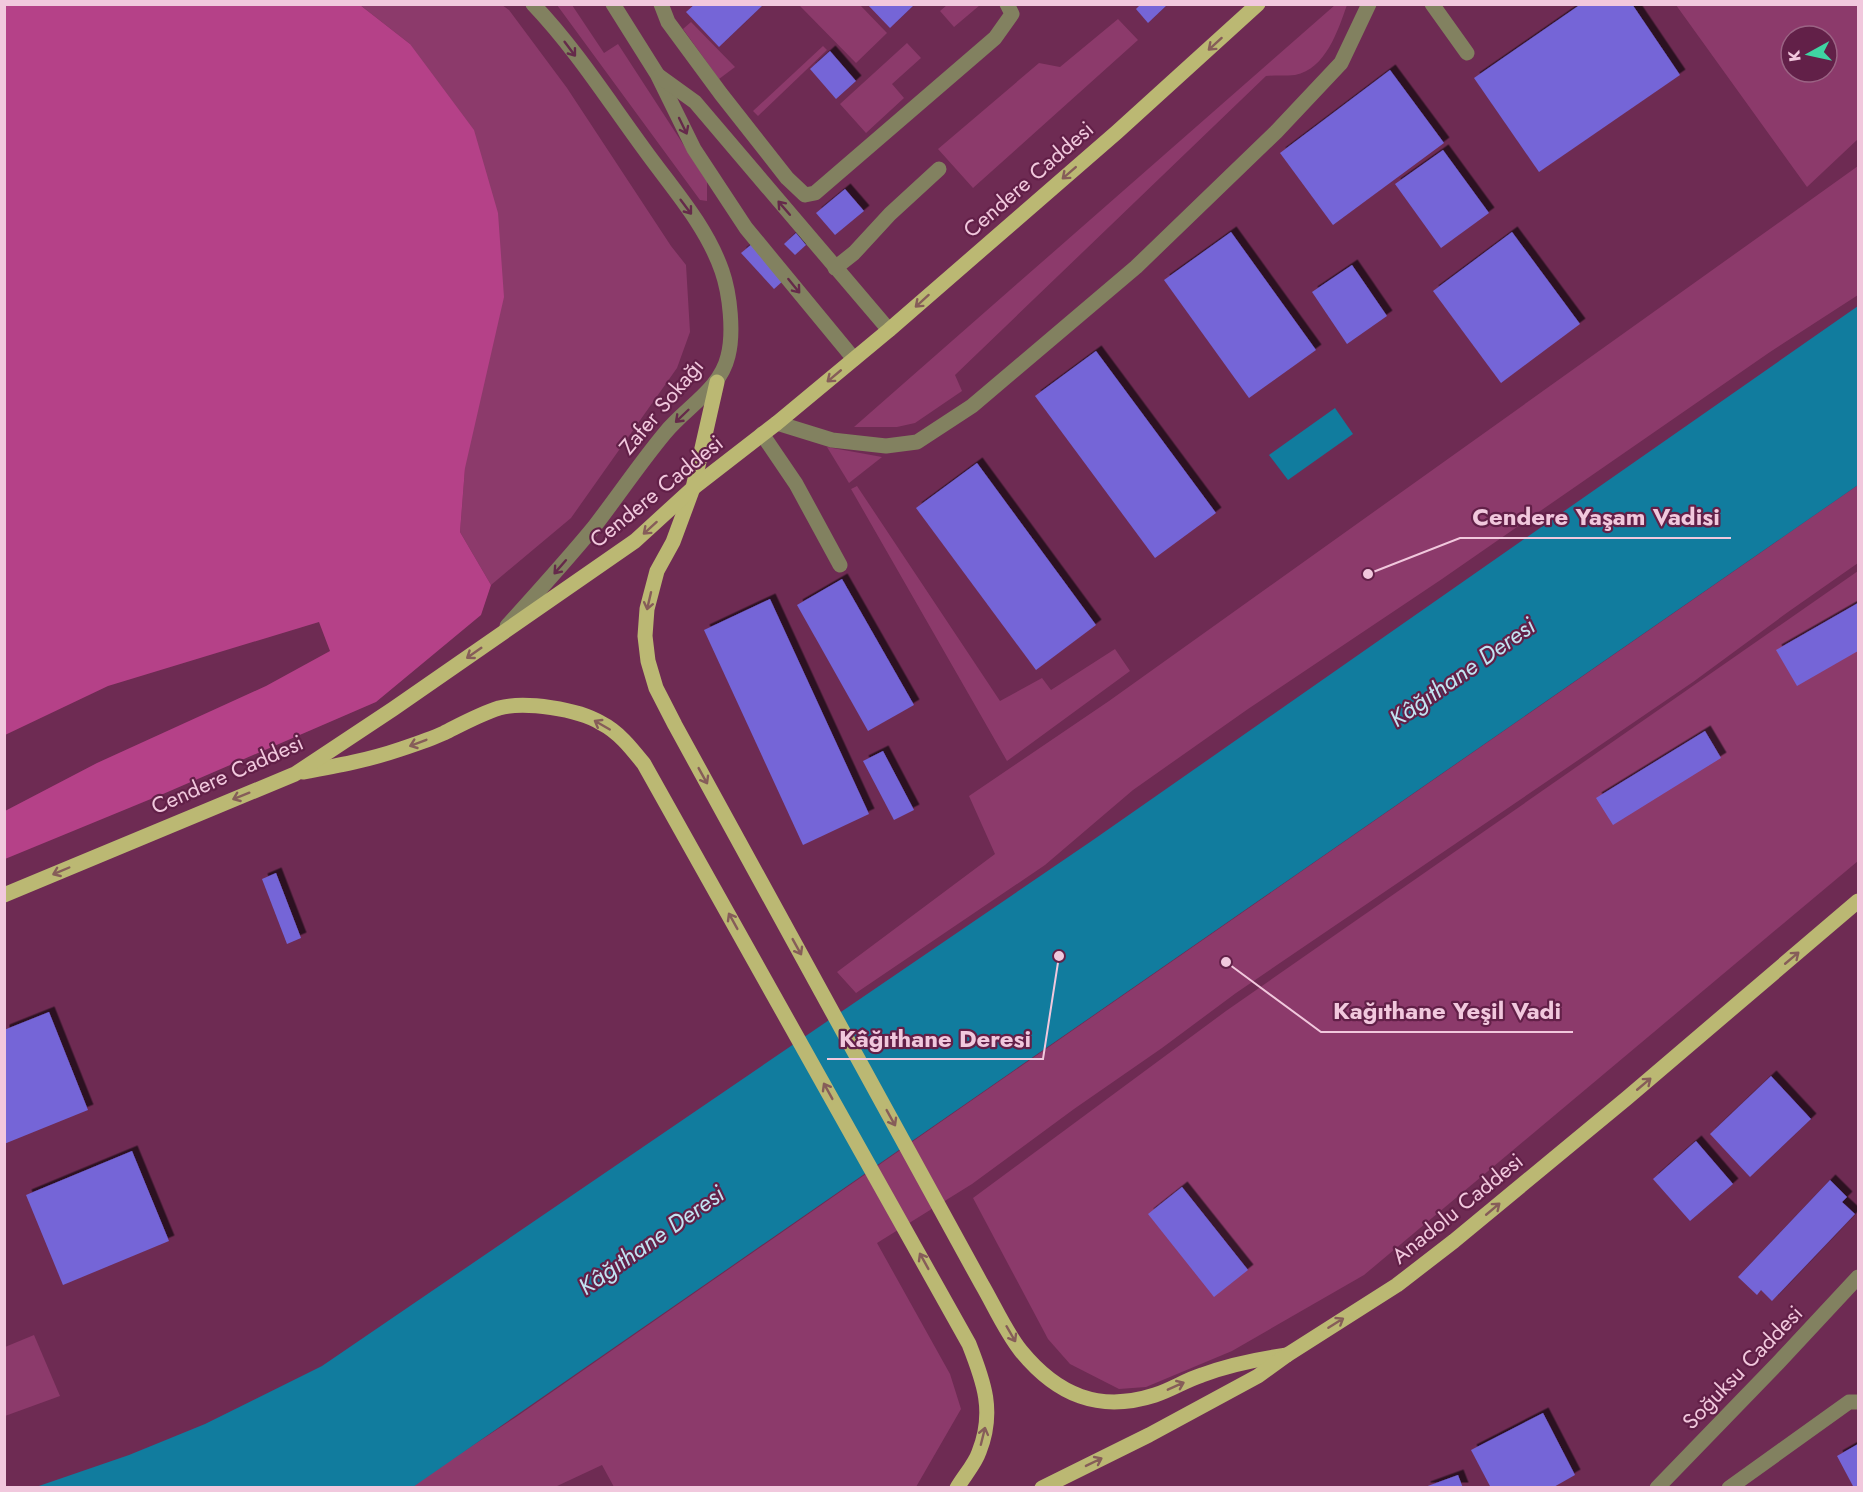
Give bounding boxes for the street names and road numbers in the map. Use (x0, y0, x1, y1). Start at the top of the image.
street label: Cendere Caddesi (956, 113, 1100, 245)
street label: Zafer Sokağı (611, 351, 711, 461)
street label: Cendere Caddesi (582, 427, 730, 555)
street label: Cendere Caddesi (146, 726, 308, 822)
street label: Anadolu Caddesi (1384, 1145, 1530, 1271)
street label: Soğuksu Caddesi (1674, 1298, 1810, 1436)

